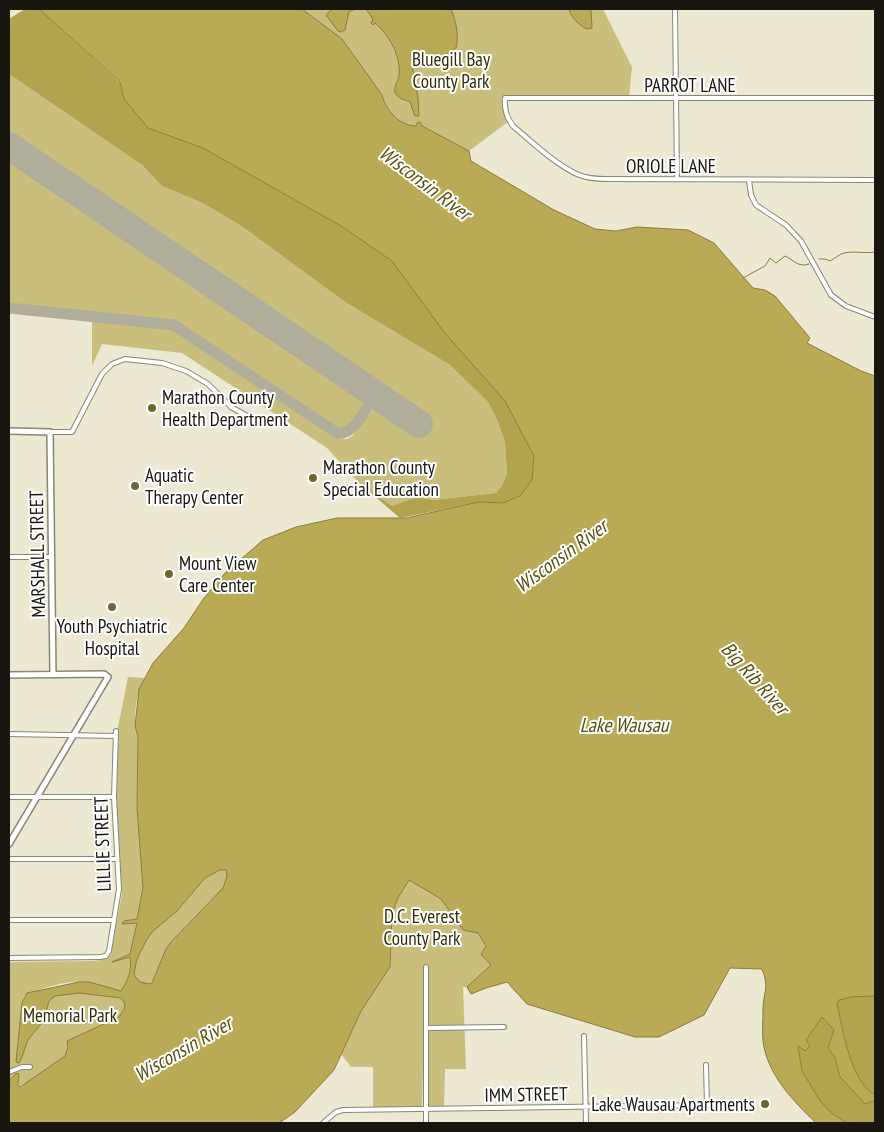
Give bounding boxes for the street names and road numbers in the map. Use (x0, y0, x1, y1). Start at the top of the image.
street label: PARROT LANE (644, 73, 736, 97)
street label: ORIOLE LANE (626, 154, 716, 178)
street label: MARSHALL STREET (24, 490, 50, 618)
street label: LILLIE STREET (88, 795, 116, 892)
street label: IMM STREET (484, 1081, 568, 1107)

